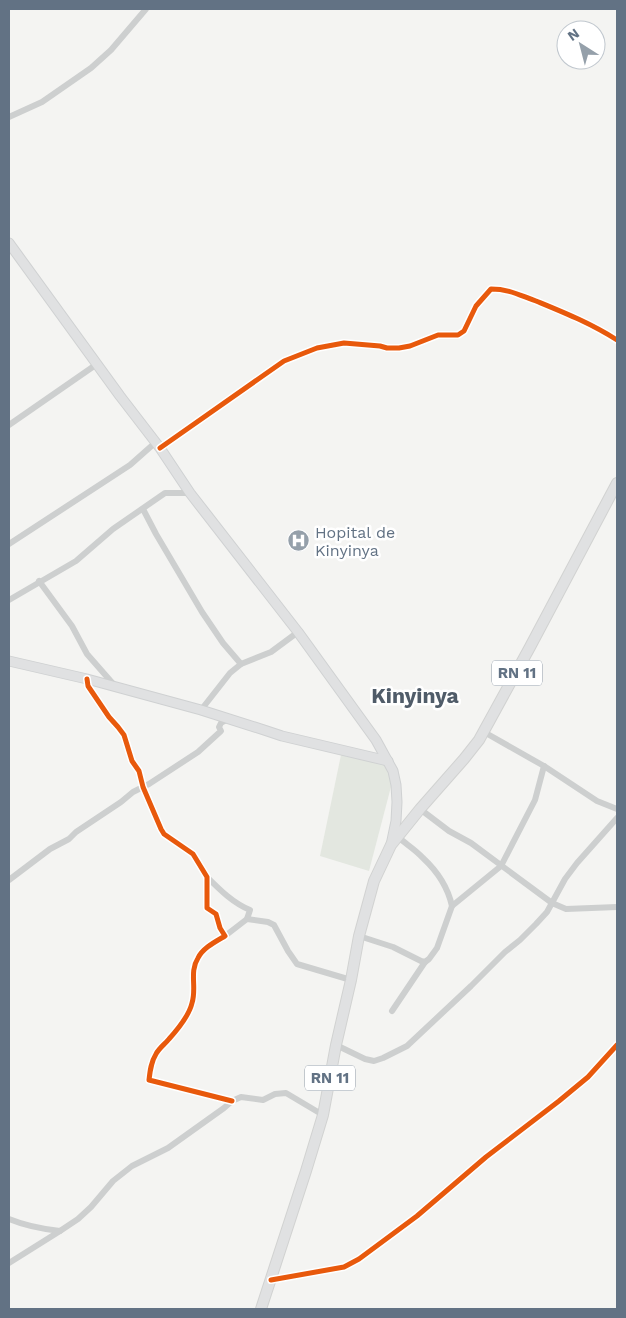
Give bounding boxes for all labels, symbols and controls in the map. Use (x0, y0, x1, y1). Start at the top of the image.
north arrow (556, 20, 606, 70)
text: N (564, 25, 582, 44)
place label: Hopital de Kinyinya (315, 523, 395, 560)
hospital icon: Hopital de Kinyinya (287, 529, 311, 553)
road number: RN 11 (492, 660, 542, 686)
district label: Kinyinya (371, 683, 460, 708)
road number: RN 11 (305, 1066, 355, 1090)

